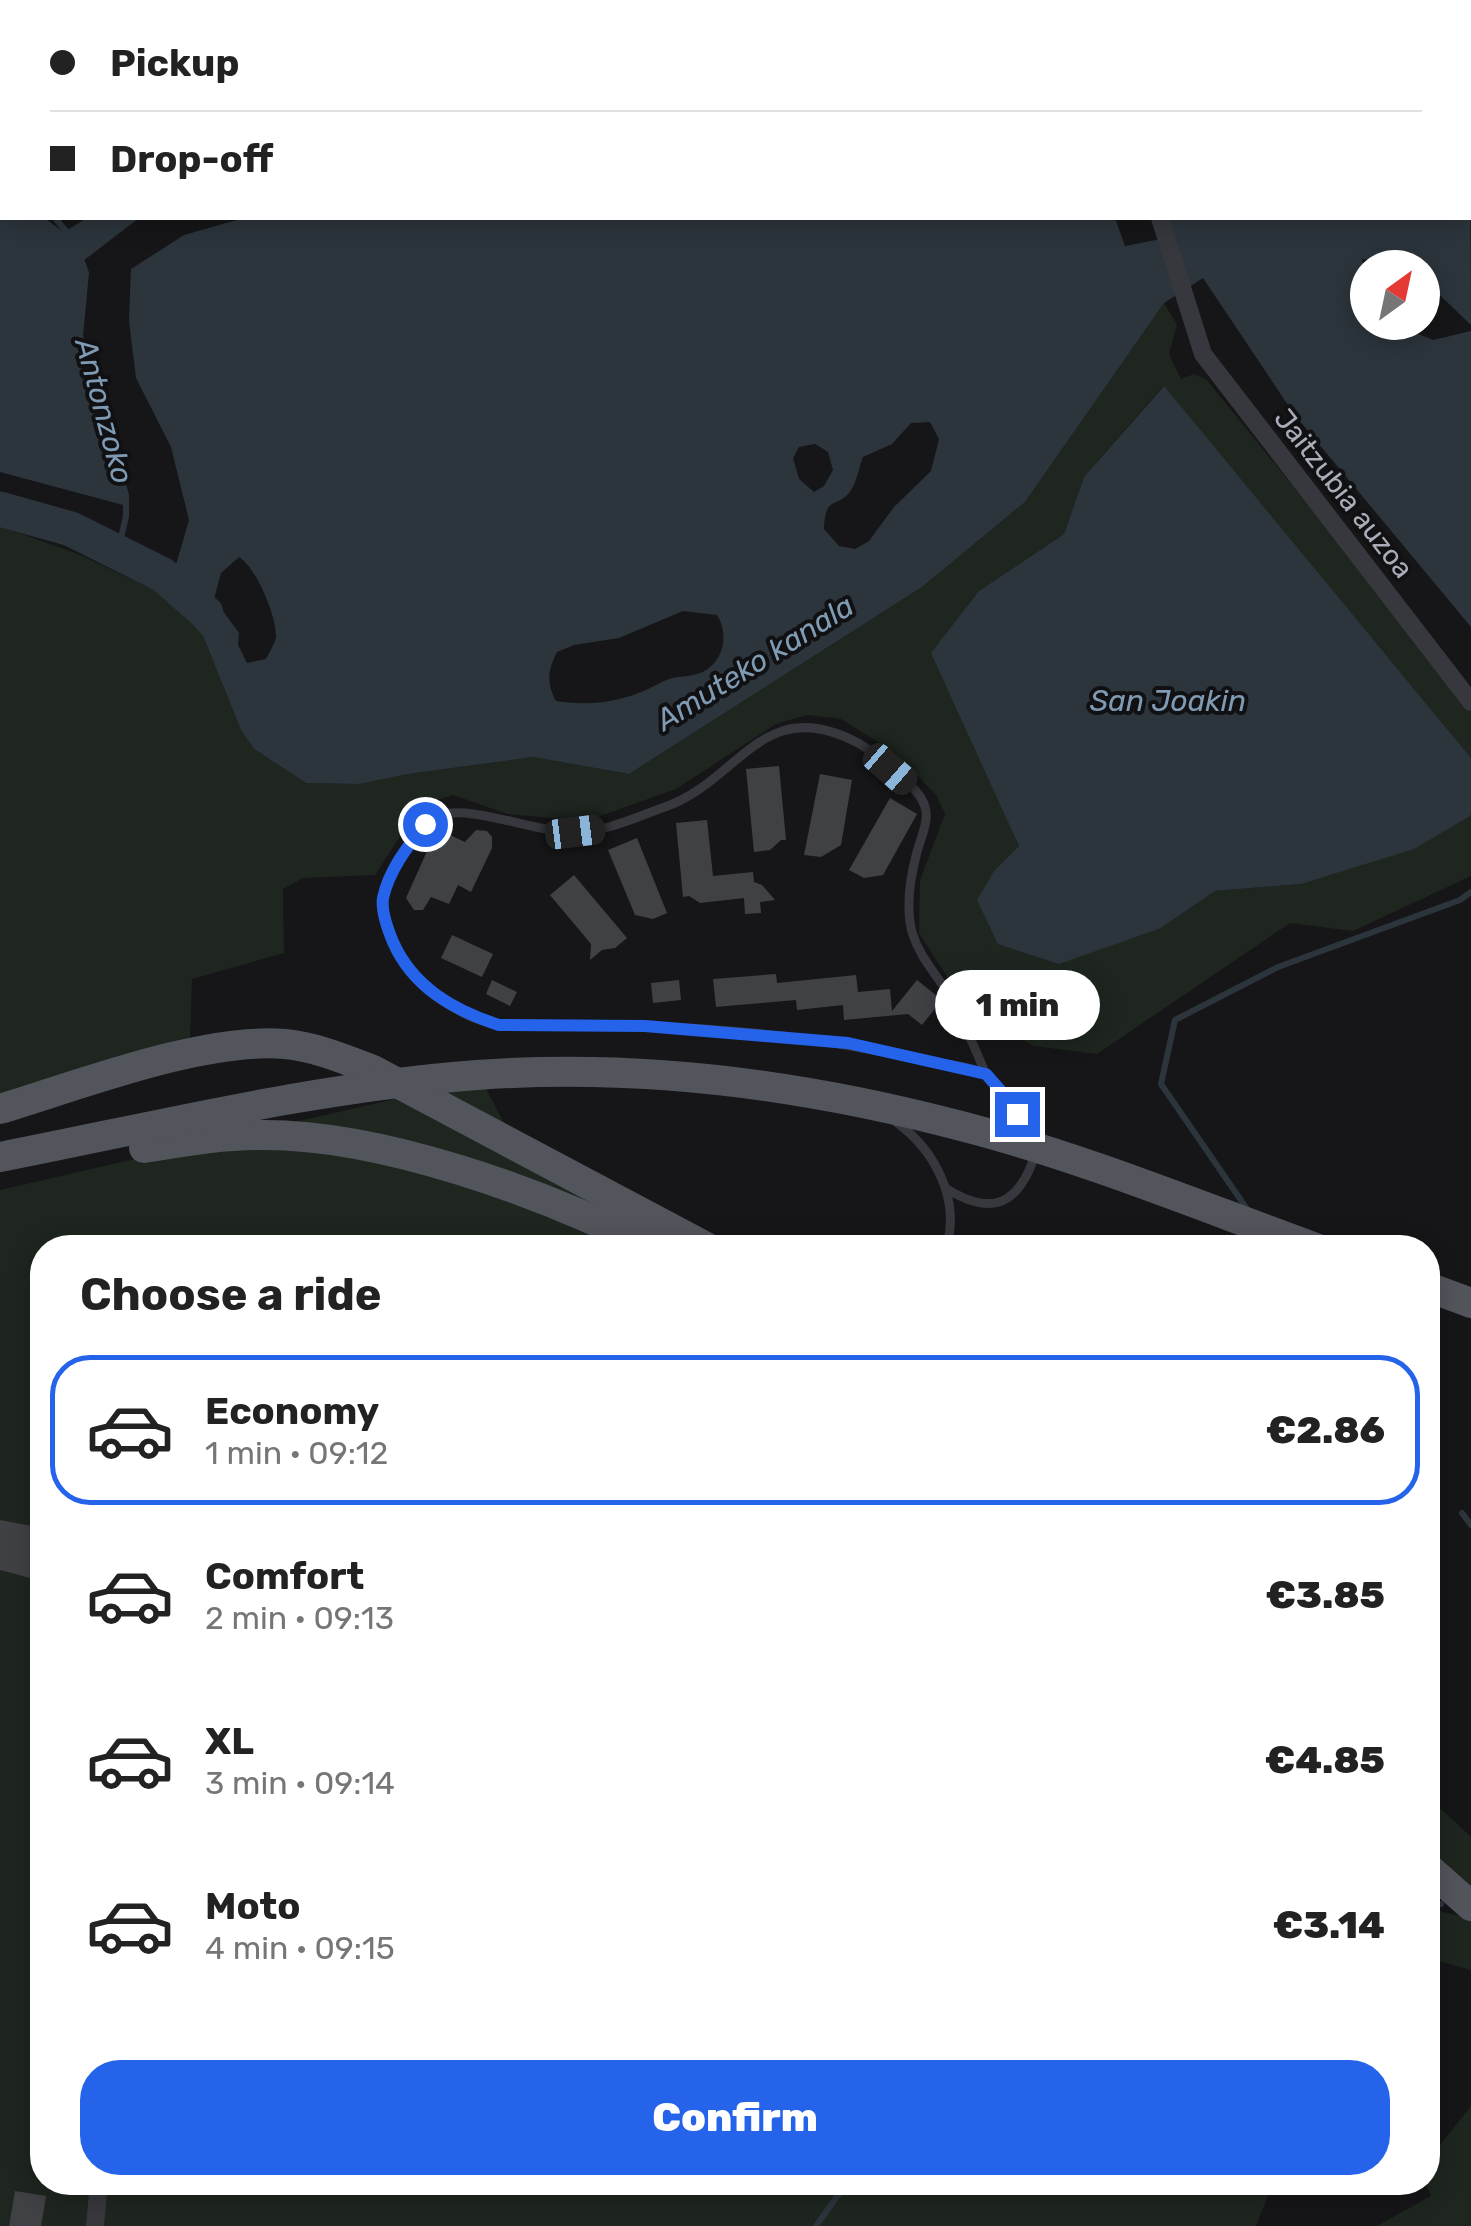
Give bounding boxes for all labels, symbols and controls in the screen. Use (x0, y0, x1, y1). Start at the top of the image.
text: Pickup (110, 40, 239, 86)
text: Drop-off (110, 136, 273, 182)
north arrow (1350, 250, 1440, 340)
map controls (1350, 250, 1440, 340)
water label: Antonzoko (67, 332, 141, 488)
street label: Jaitzubia auzoa (1267, 402, 1420, 584)
water label: Amuteko kanala (648, 588, 861, 739)
water label: San Joakin (1090, 683, 1246, 719)
car (858, 738, 922, 800)
route start (403, 802, 448, 847)
car (543, 813, 607, 851)
callout: 1 min (934, 969, 1100, 1039)
text: 1 min (976, 986, 1059, 1024)
route end (995, 1092, 1040, 1137)
text: Choose a ride (80, 1268, 382, 1321)
icon: car (85, 1385, 175, 1475)
text: Economy (205, 1388, 379, 1434)
text: €2.86 (1266, 1407, 1385, 1453)
text: 1 min · 09:12 (205, 1434, 388, 1472)
icon: car (85, 1550, 175, 1640)
text: Comfort (205, 1553, 364, 1599)
text: €3.85 (1266, 1572, 1385, 1618)
text: 2 min · 09:13 (205, 1599, 394, 1637)
icon: car (85, 1715, 175, 1805)
text: XL (205, 1718, 254, 1764)
text: €4.85 (1265, 1737, 1385, 1783)
text: 3 min · 09:14 (205, 1764, 395, 1802)
icon: car (85, 1880, 175, 1970)
text: Moto (205, 1883, 301, 1929)
text: €3.14 (1273, 1902, 1385, 1948)
text: 4 min · 09:15 (205, 1929, 395, 1967)
button: Confirm (80, 2060, 1390, 2175)

